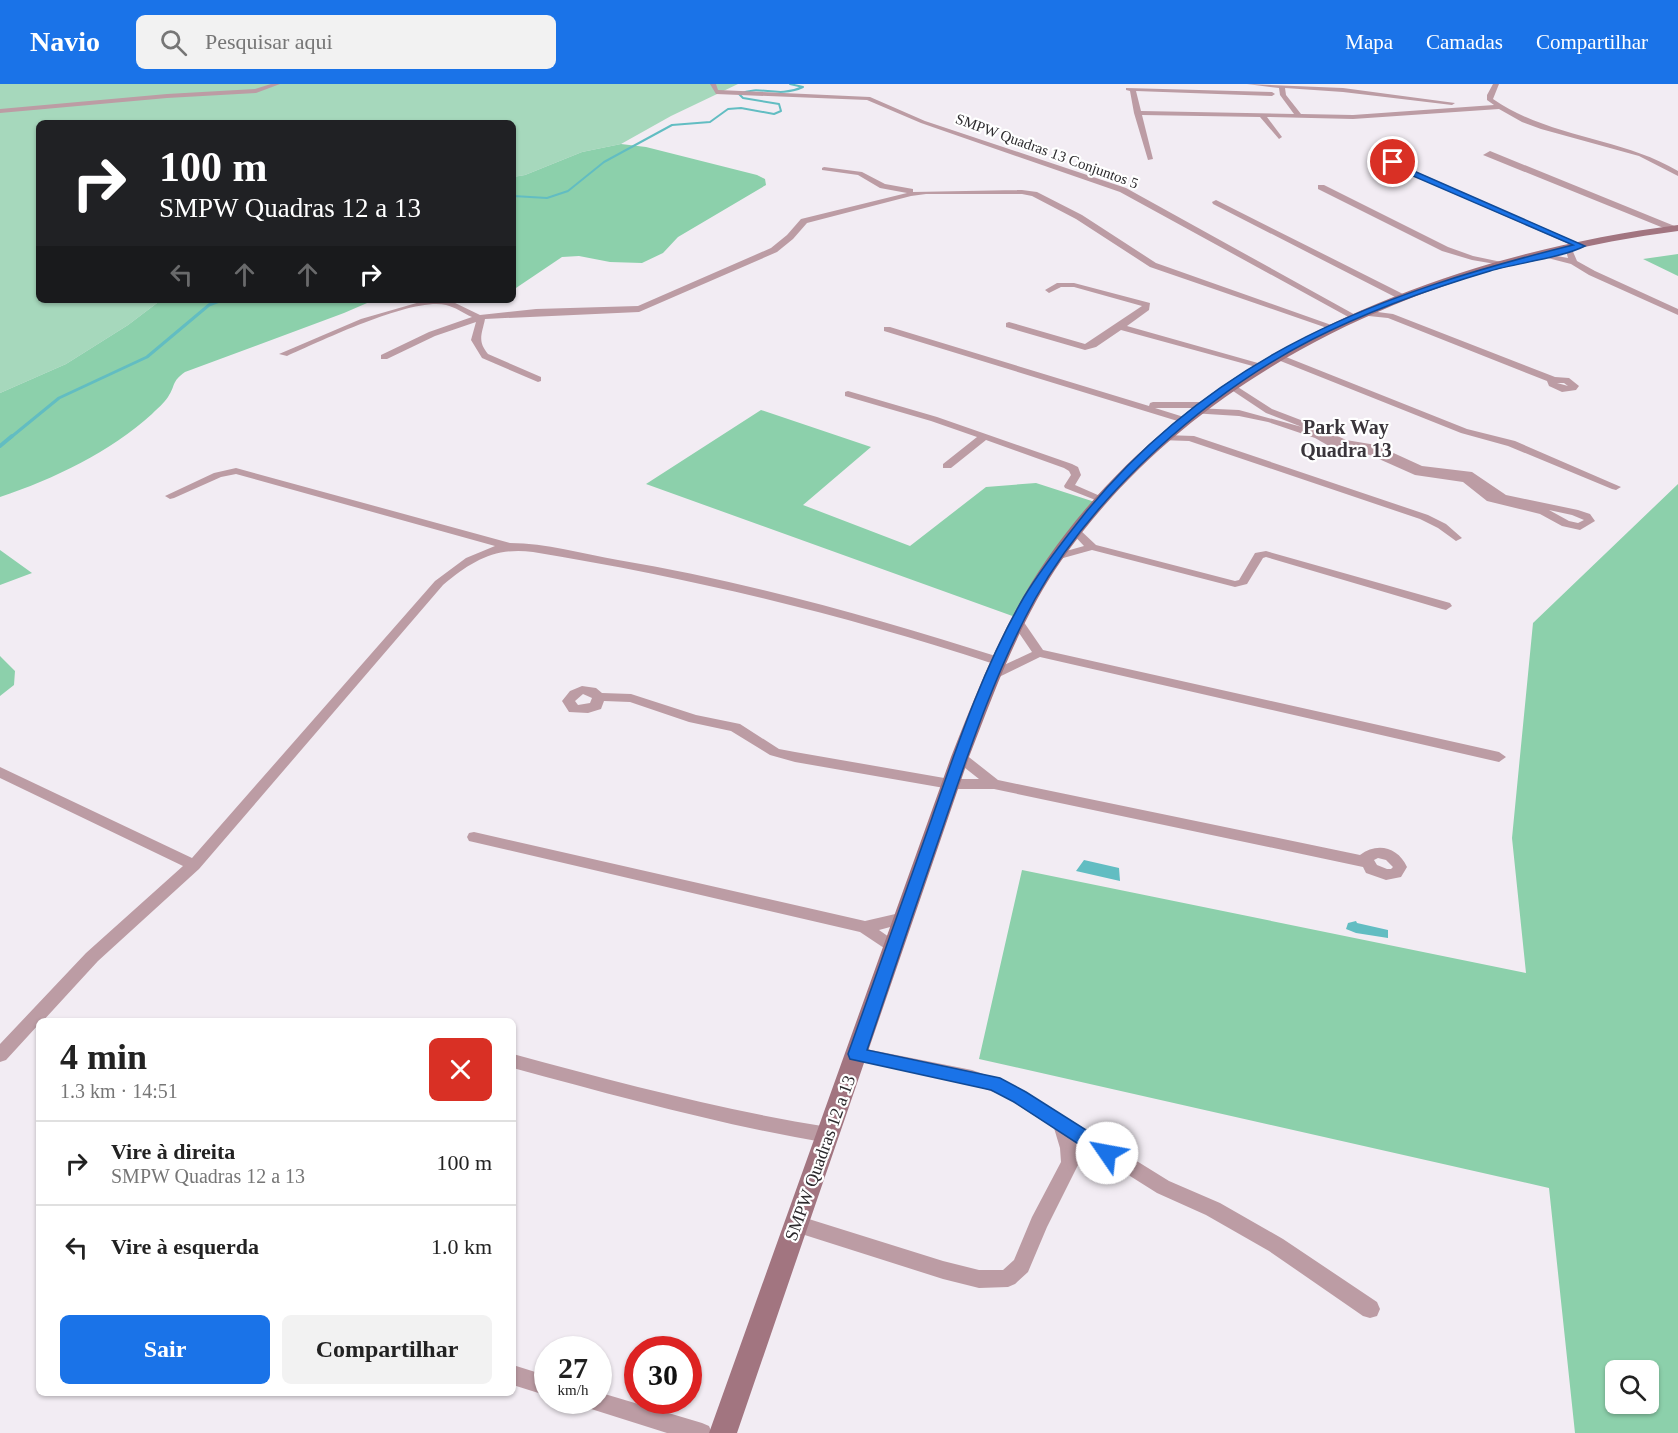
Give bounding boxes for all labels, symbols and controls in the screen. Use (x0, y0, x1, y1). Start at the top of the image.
search box (136, 15, 556, 69)
text: Navio (30, 26, 100, 57)
icon: search (157, 26, 190, 59)
text: Pesquisar aqui (205, 29, 333, 54)
text: Mapa (1345, 30, 1393, 54)
text: Camadas (1426, 30, 1503, 54)
text: Compartilhar (1536, 30, 1648, 54)
street label: SMPW Quadras 13 Conjuntos 5 (954, 110, 1140, 192)
pin (1367, 136, 1418, 187)
icon: right (60, 144, 138, 222)
text: 100 m (159, 144, 268, 190)
icon: arrive (1376, 145, 1409, 178)
text: SMPW Quadras 12 a 13 (159, 193, 421, 223)
icon: left (165, 258, 198, 291)
icon: ahead (228, 258, 261, 291)
icon: ahead (291, 258, 324, 291)
icon: right (354, 258, 387, 291)
district label: Park Way Quadra 13 (1300, 416, 1392, 461)
text: 4 min (60, 1037, 147, 1077)
button: close (429, 1038, 492, 1101)
street label: SMPW Quadras 12 a 13 (781, 1073, 859, 1243)
text: 1.3 km · 14:51 (60, 1080, 178, 1102)
position arrow (1075, 1121, 1139, 1185)
text: Vire à direita (111, 1139, 235, 1164)
icon: right (60, 1147, 93, 1180)
text: 100 m (436, 1150, 492, 1175)
text: SMPW Quadras 12 a 13 (111, 1165, 305, 1187)
icon: left (60, 1231, 93, 1264)
text: Vire à esquerda (111, 1234, 259, 1259)
text: 1.0 km (431, 1234, 492, 1259)
button: Sair (60, 1315, 270, 1384)
button: Compartilhar (282, 1315, 492, 1384)
speed limit sign: 30 (624, 1336, 702, 1414)
text: 27 (558, 1351, 588, 1384)
map controls (1605, 1360, 1659, 1414)
button: search (1605, 1360, 1659, 1414)
text: km/h (558, 1382, 588, 1398)

